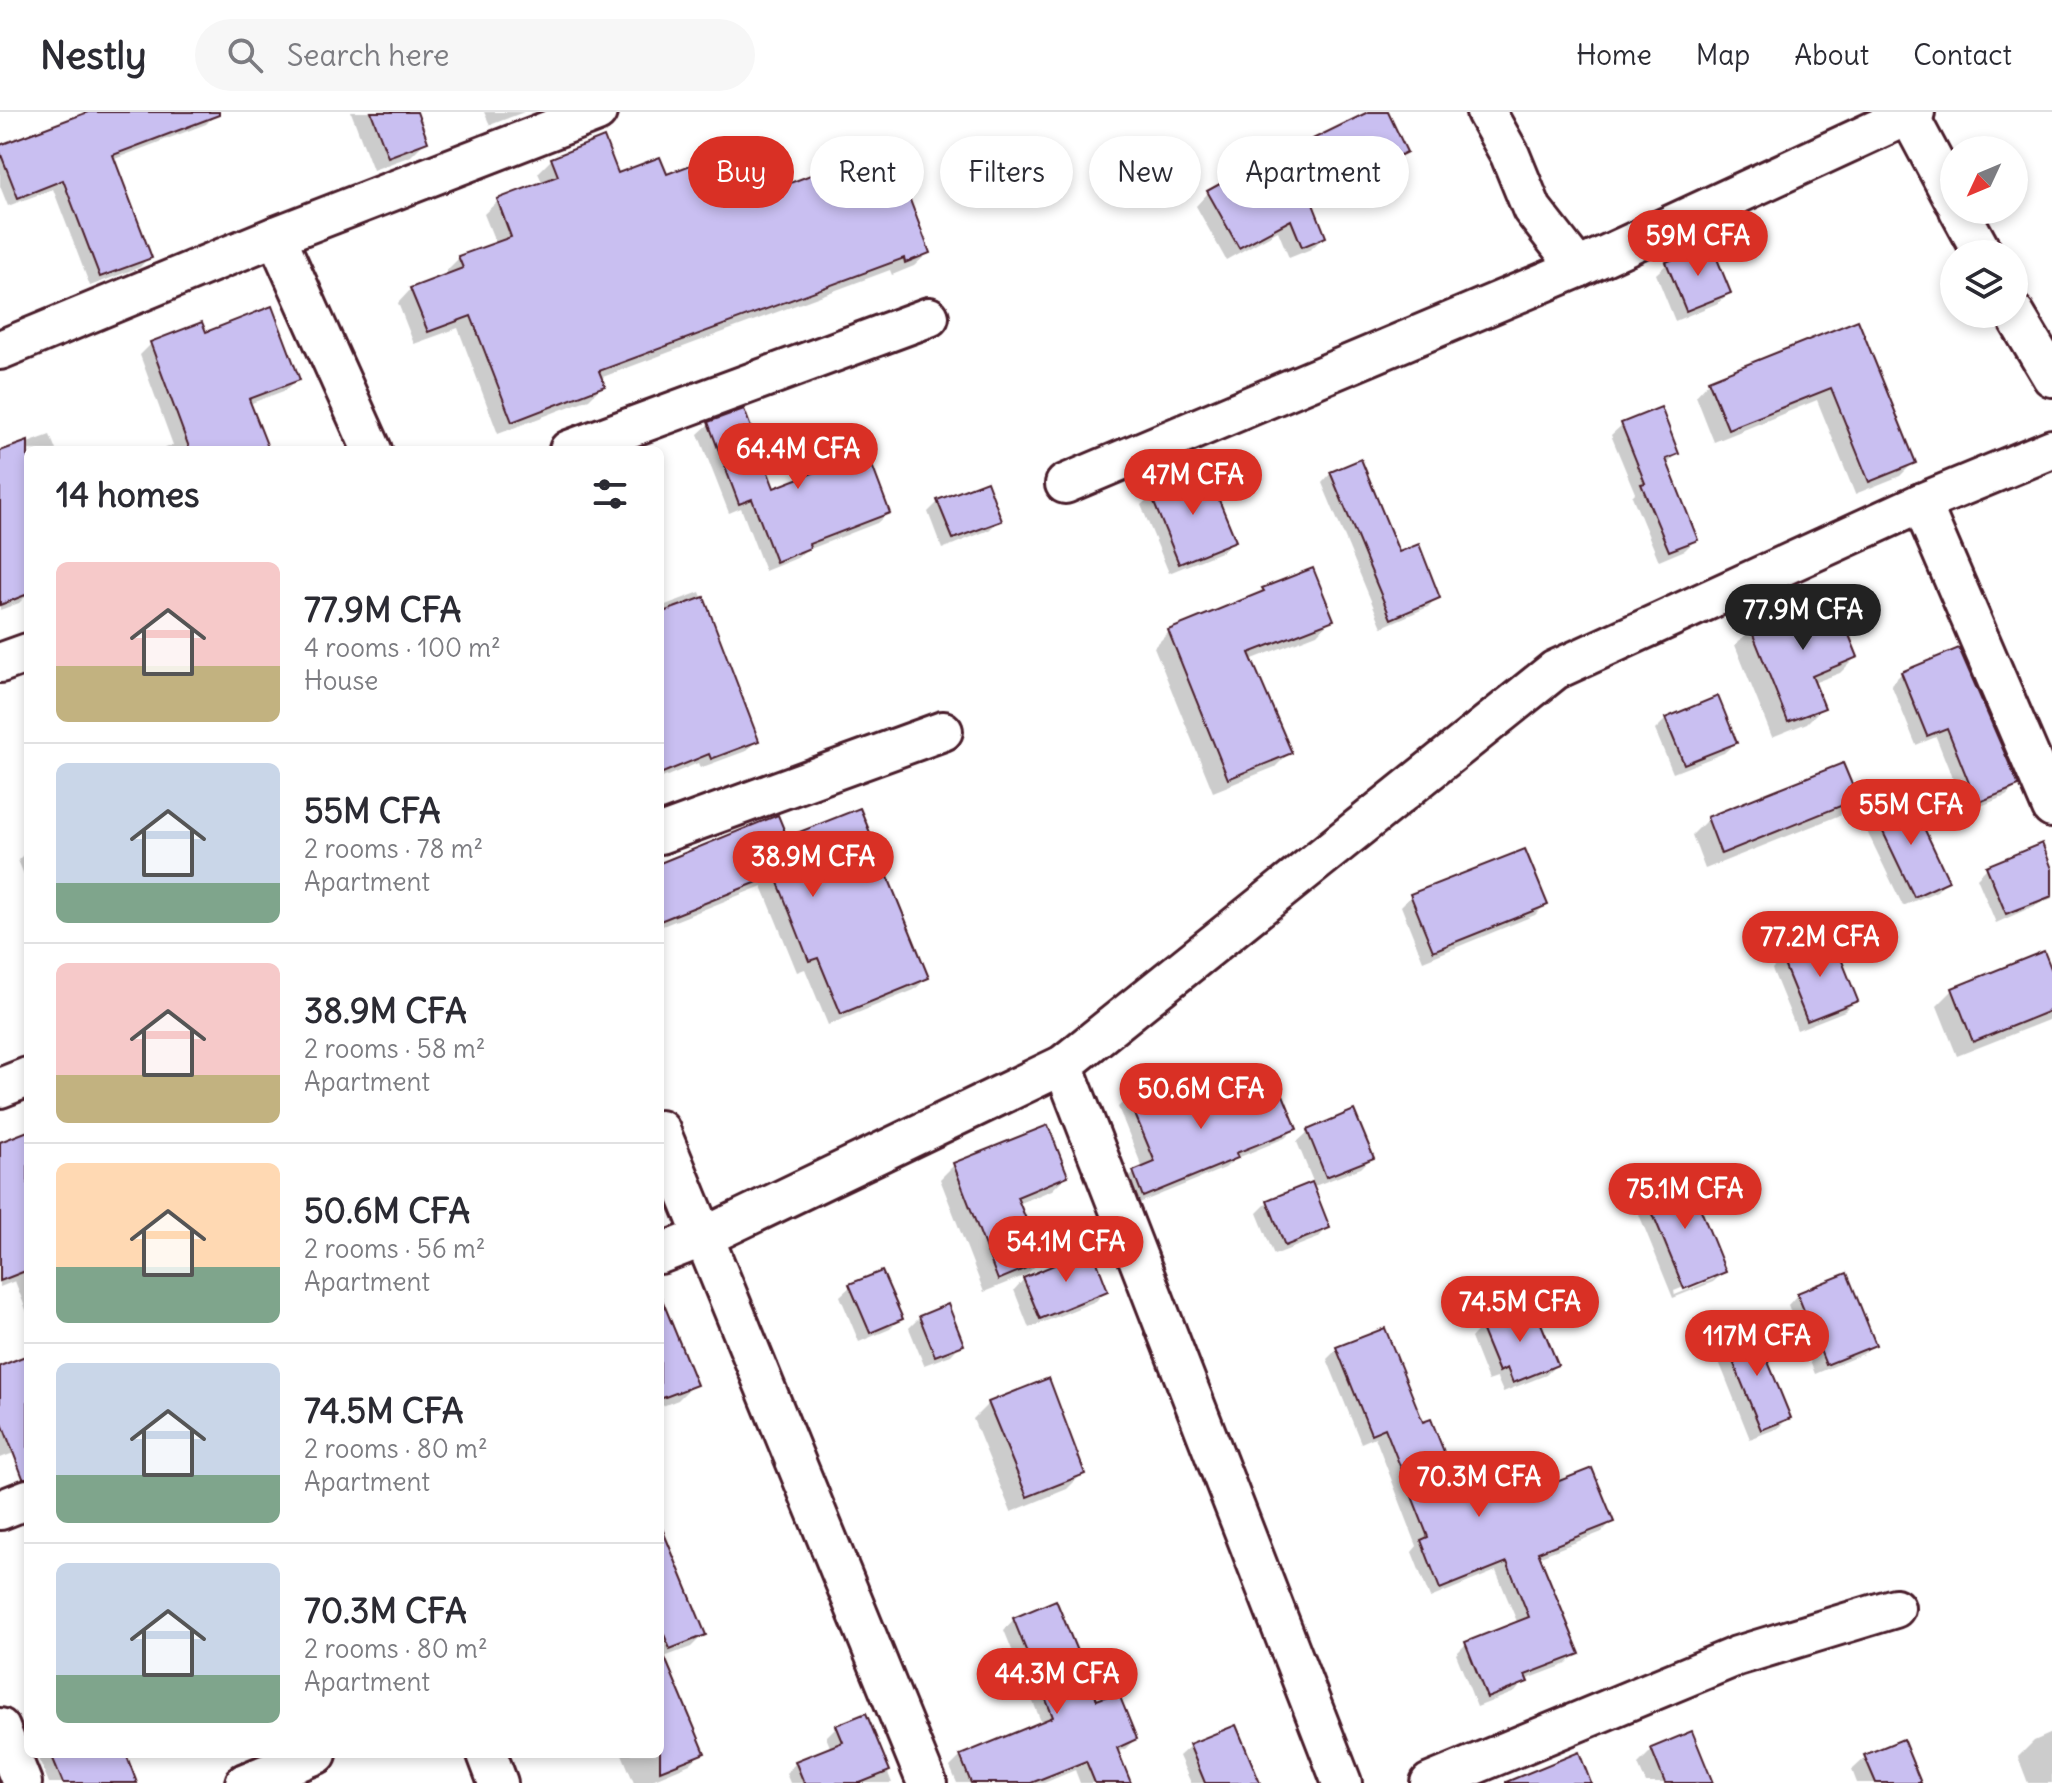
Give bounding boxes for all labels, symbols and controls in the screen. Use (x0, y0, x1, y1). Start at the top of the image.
search box (195, 19, 755, 91)
text: Nestly (40, 32, 147, 79)
icon: search (223, 33, 267, 77)
text: Search here (287, 36, 449, 74)
text: Home (1576, 37, 1652, 73)
text: Map (1696, 37, 1750, 73)
text: About (1794, 37, 1869, 73)
text: Contact (1913, 37, 2012, 73)
chip: Buy (688, 136, 794, 208)
chip: Rent (810, 136, 924, 208)
chip: Filters (940, 136, 1073, 208)
chip: New (1089, 136, 1201, 208)
chip: Apartment (1217, 136, 1409, 208)
north arrow (1940, 136, 2028, 224)
map controls (1940, 136, 2028, 328)
pin: 59M CFA (1624, 210, 1772, 278)
text: 59M CFA (1646, 219, 1750, 252)
button: layers (1940, 240, 2028, 328)
pin: 64.4M CFA (706, 423, 890, 491)
text: 64.4M CFA (736, 432, 860, 465)
pin: 47M CFA (1119, 449, 1267, 517)
text: 47M CFA (1142, 458, 1244, 491)
icon: filters (588, 472, 632, 516)
text: 14 homes (56, 473, 200, 516)
pin: 77.9M CFA (1711, 584, 1895, 652)
text: 77.9M CFA (304, 588, 461, 631)
text: 77.9M CFA (1743, 593, 1863, 626)
icon: home (120, 594, 216, 690)
text: 4 rooms · 100 m² (304, 631, 501, 664)
text: House (304, 664, 378, 697)
pin: 55M CFA (1837, 779, 1985, 847)
text: 55M CFA (1859, 788, 1963, 821)
text: 55M CFA (304, 789, 441, 832)
icon: home (120, 795, 216, 891)
pin: 38.9M CFA (721, 831, 905, 899)
text: 2 rooms · 78 m² (304, 832, 483, 865)
text: 38.9M CFA (751, 840, 875, 873)
text: Apartment (304, 865, 430, 898)
pin: 77.2M CFA (1728, 911, 1912, 979)
text: 77.2M CFA (1760, 920, 1880, 953)
text: 38.9M CFA (304, 989, 467, 1032)
icon: home (120, 995, 216, 1091)
text: 2 rooms · 58 m² (304, 1032, 485, 1065)
pin: 50.6M CFA (1109, 1063, 1293, 1131)
text: Apartment (304, 1065, 430, 1098)
text: 50.6M CFA (1138, 1072, 1264, 1105)
pin: 75.1M CFA (1593, 1163, 1777, 1231)
text: 75.1M CFA (1627, 1172, 1743, 1205)
text: 50.6M CFA (304, 1189, 470, 1232)
icon: home (120, 1195, 216, 1291)
pin: 54.1M CFA (974, 1216, 1158, 1284)
text: 54.1M CFA (1006, 1225, 1126, 1258)
text: 2 rooms · 56 m² (304, 1232, 485, 1265)
text: Apartment (304, 1265, 430, 1298)
pin: 74.5M CFA (1428, 1276, 1612, 1344)
text: 74.5M CFA (1459, 1285, 1581, 1318)
pin: 117M CFA (1674, 1310, 1840, 1378)
text: 117M CFA (1703, 1319, 1811, 1352)
text: 74.5M CFA (304, 1389, 464, 1432)
icon: home (120, 1395, 216, 1491)
text: 2 rooms · 80 m² (304, 1432, 488, 1465)
pin: 70.3M CFA (1387, 1451, 1571, 1519)
text: 70.3M CFA (1417, 1460, 1541, 1493)
text: Apartment (304, 1465, 430, 1498)
text: 70.3M CFA (304, 1589, 467, 1632)
icon: home (120, 1595, 216, 1691)
text: 2 rooms · 80 m² (304, 1632, 488, 1665)
pin: 44.3M CFA (965, 1648, 1149, 1716)
text: 44.3M CFA (995, 1657, 1119, 1690)
text: Apartment (304, 1665, 430, 1698)

